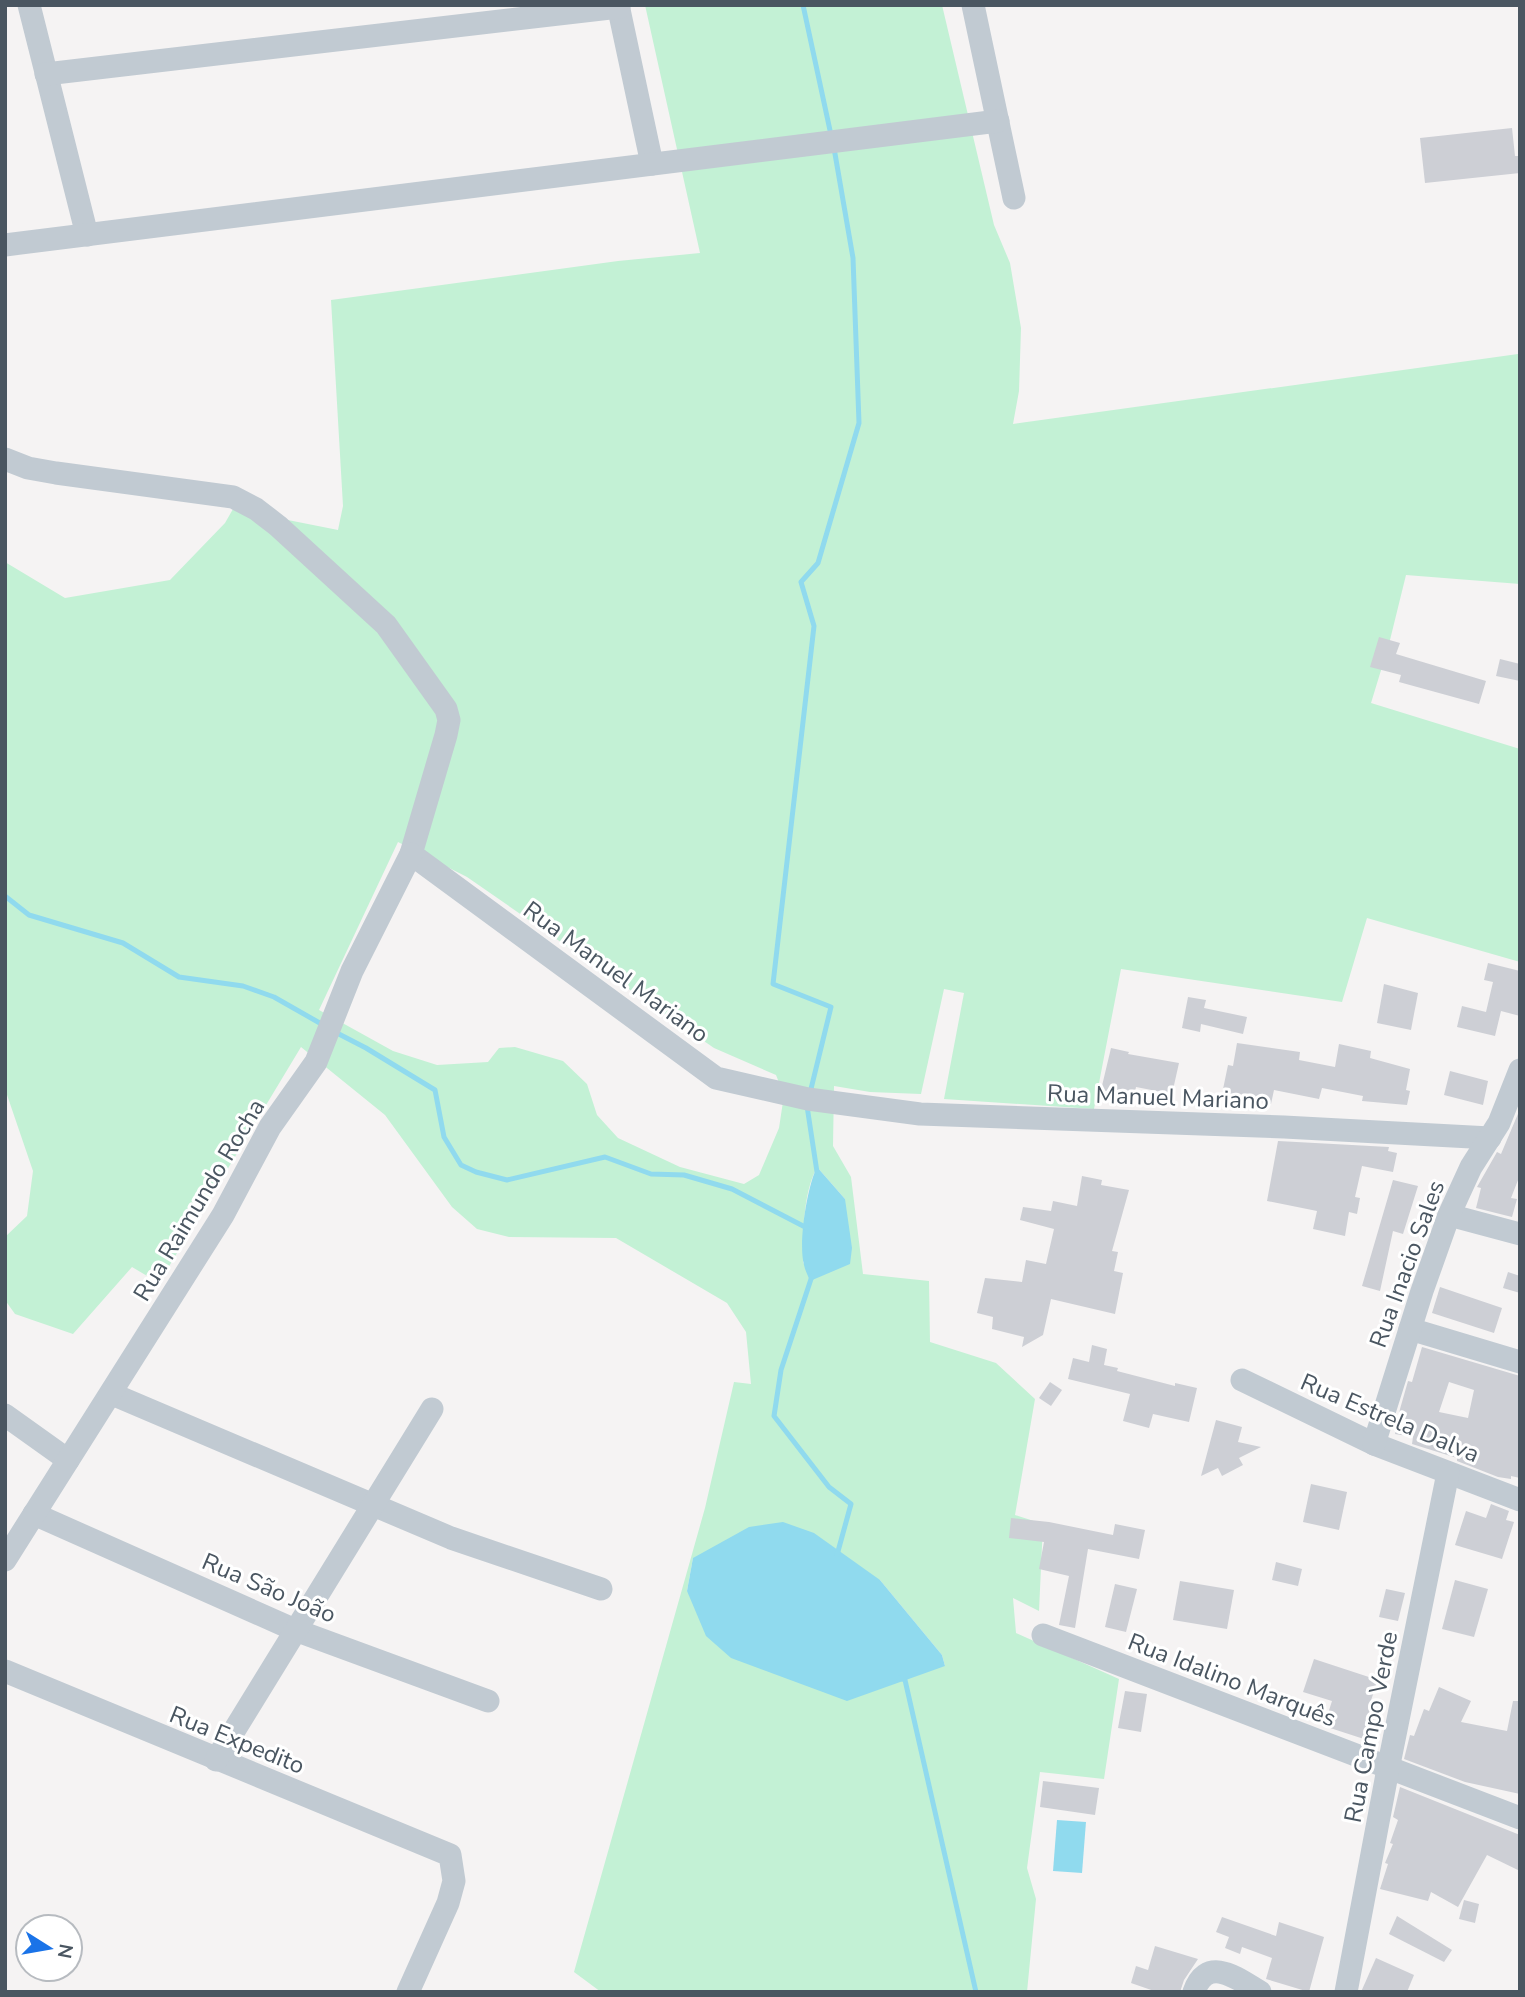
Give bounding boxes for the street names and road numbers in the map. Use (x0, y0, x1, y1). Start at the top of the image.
street label: Rua Manuel Mariano (517, 894, 715, 1050)
street label: Rua Manuel Mariano (1047, 1077, 1269, 1117)
street label: Rua Raimundo Rocha (126, 1093, 272, 1307)
street label: Rua Inacio Sales (1362, 1176, 1452, 1352)
street label: Rua Estrela Dalva (1296, 1366, 1484, 1470)
street label: Rua São João (197, 1545, 341, 1631)
street label: Rua Idalino Marquês (1123, 1626, 1341, 1734)
street label: Rua Campo Verde (1337, 1629, 1405, 1825)
street label: Rua Expedito (165, 1698, 309, 1782)

